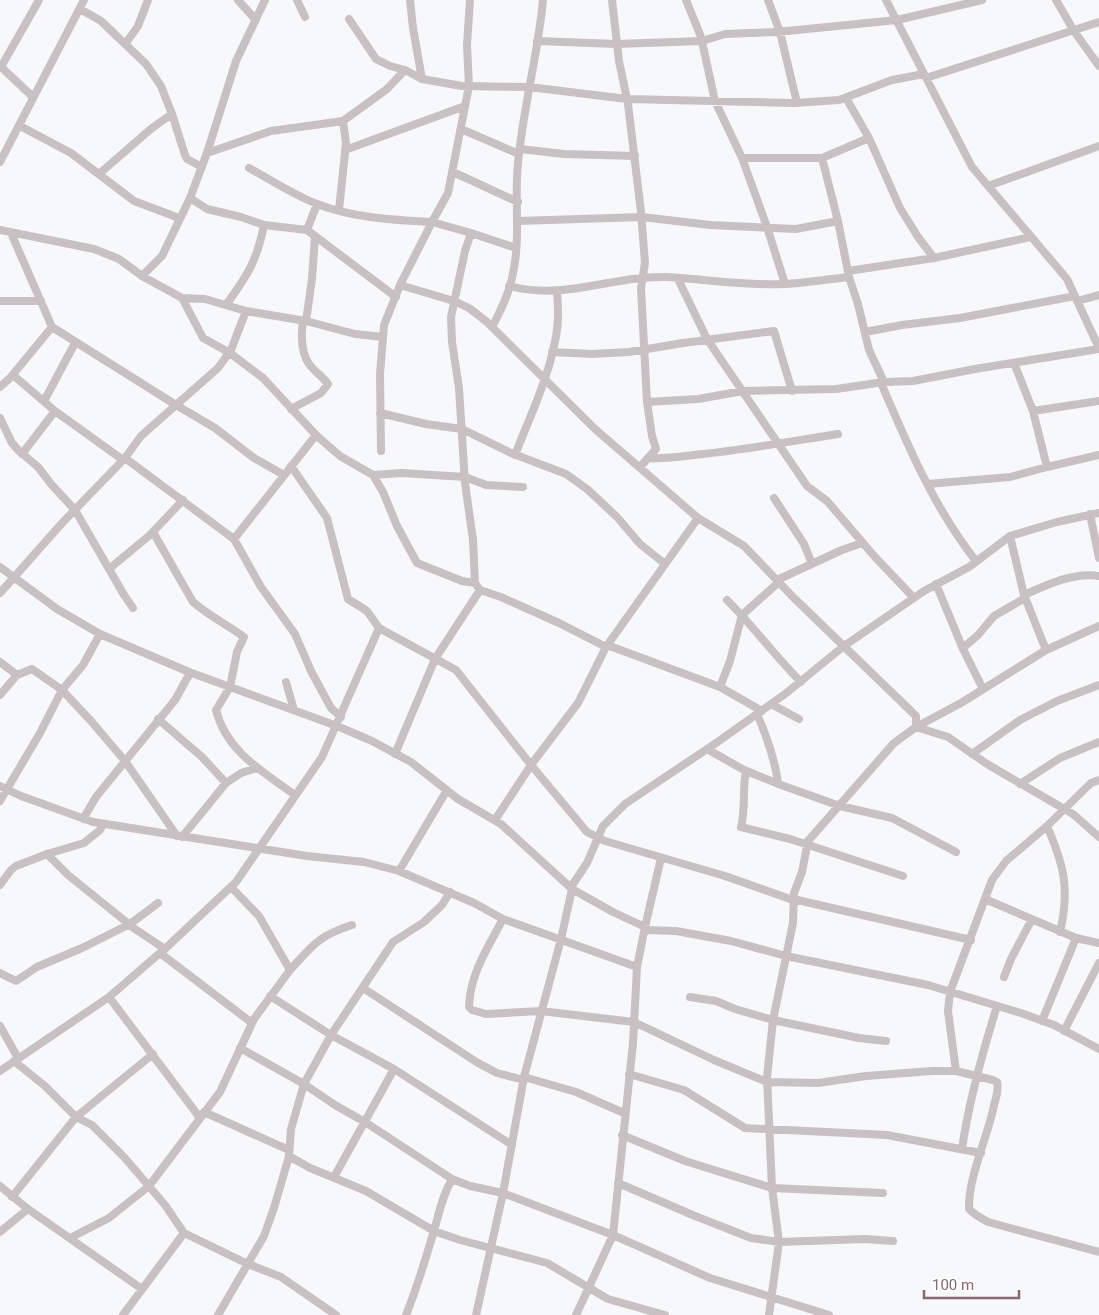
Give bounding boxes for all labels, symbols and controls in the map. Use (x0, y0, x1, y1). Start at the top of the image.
scale bar (924, 1268, 1019, 1300)
text: 100 m (932, 1276, 974, 1294)

